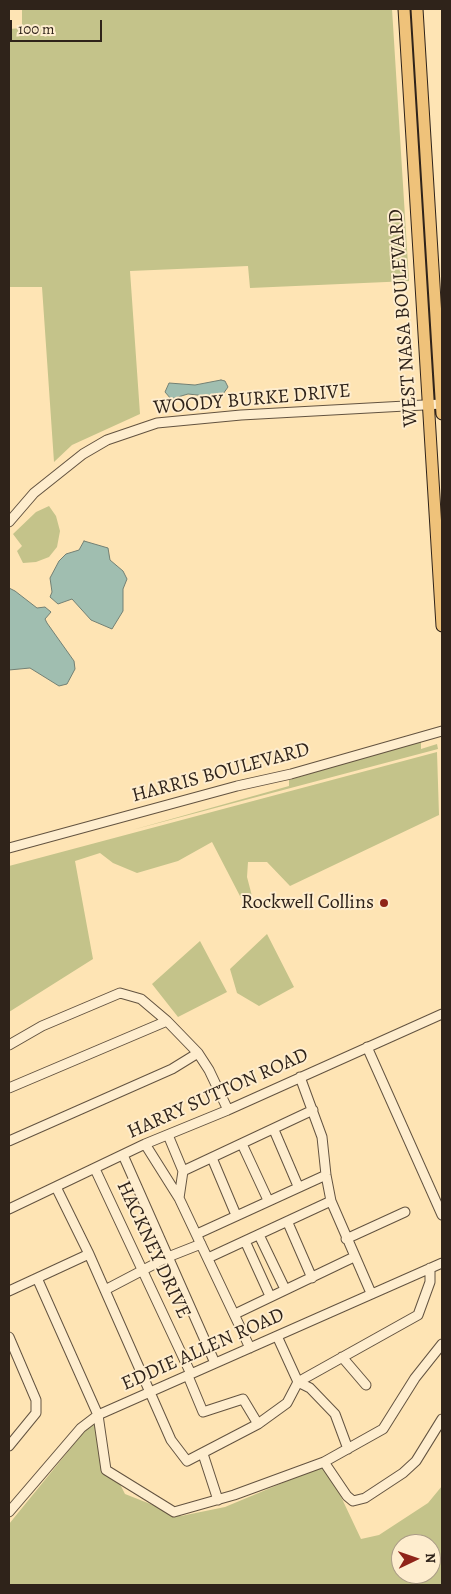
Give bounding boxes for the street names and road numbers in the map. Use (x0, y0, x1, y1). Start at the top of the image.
street label: WEST NASA BOULEVARD (384, 208, 424, 428)
street label: WOODY BURKE DRIVE (152, 379, 352, 421)
street label: HARRIS BOULEVARD (129, 738, 313, 808)
street label: HARRY SUTTON ROAD (124, 1043, 312, 1145)
street label: HACKNEY DRIVE (111, 1177, 195, 1323)
street label: EDDIE ALLEN ROAD (118, 1303, 288, 1397)

